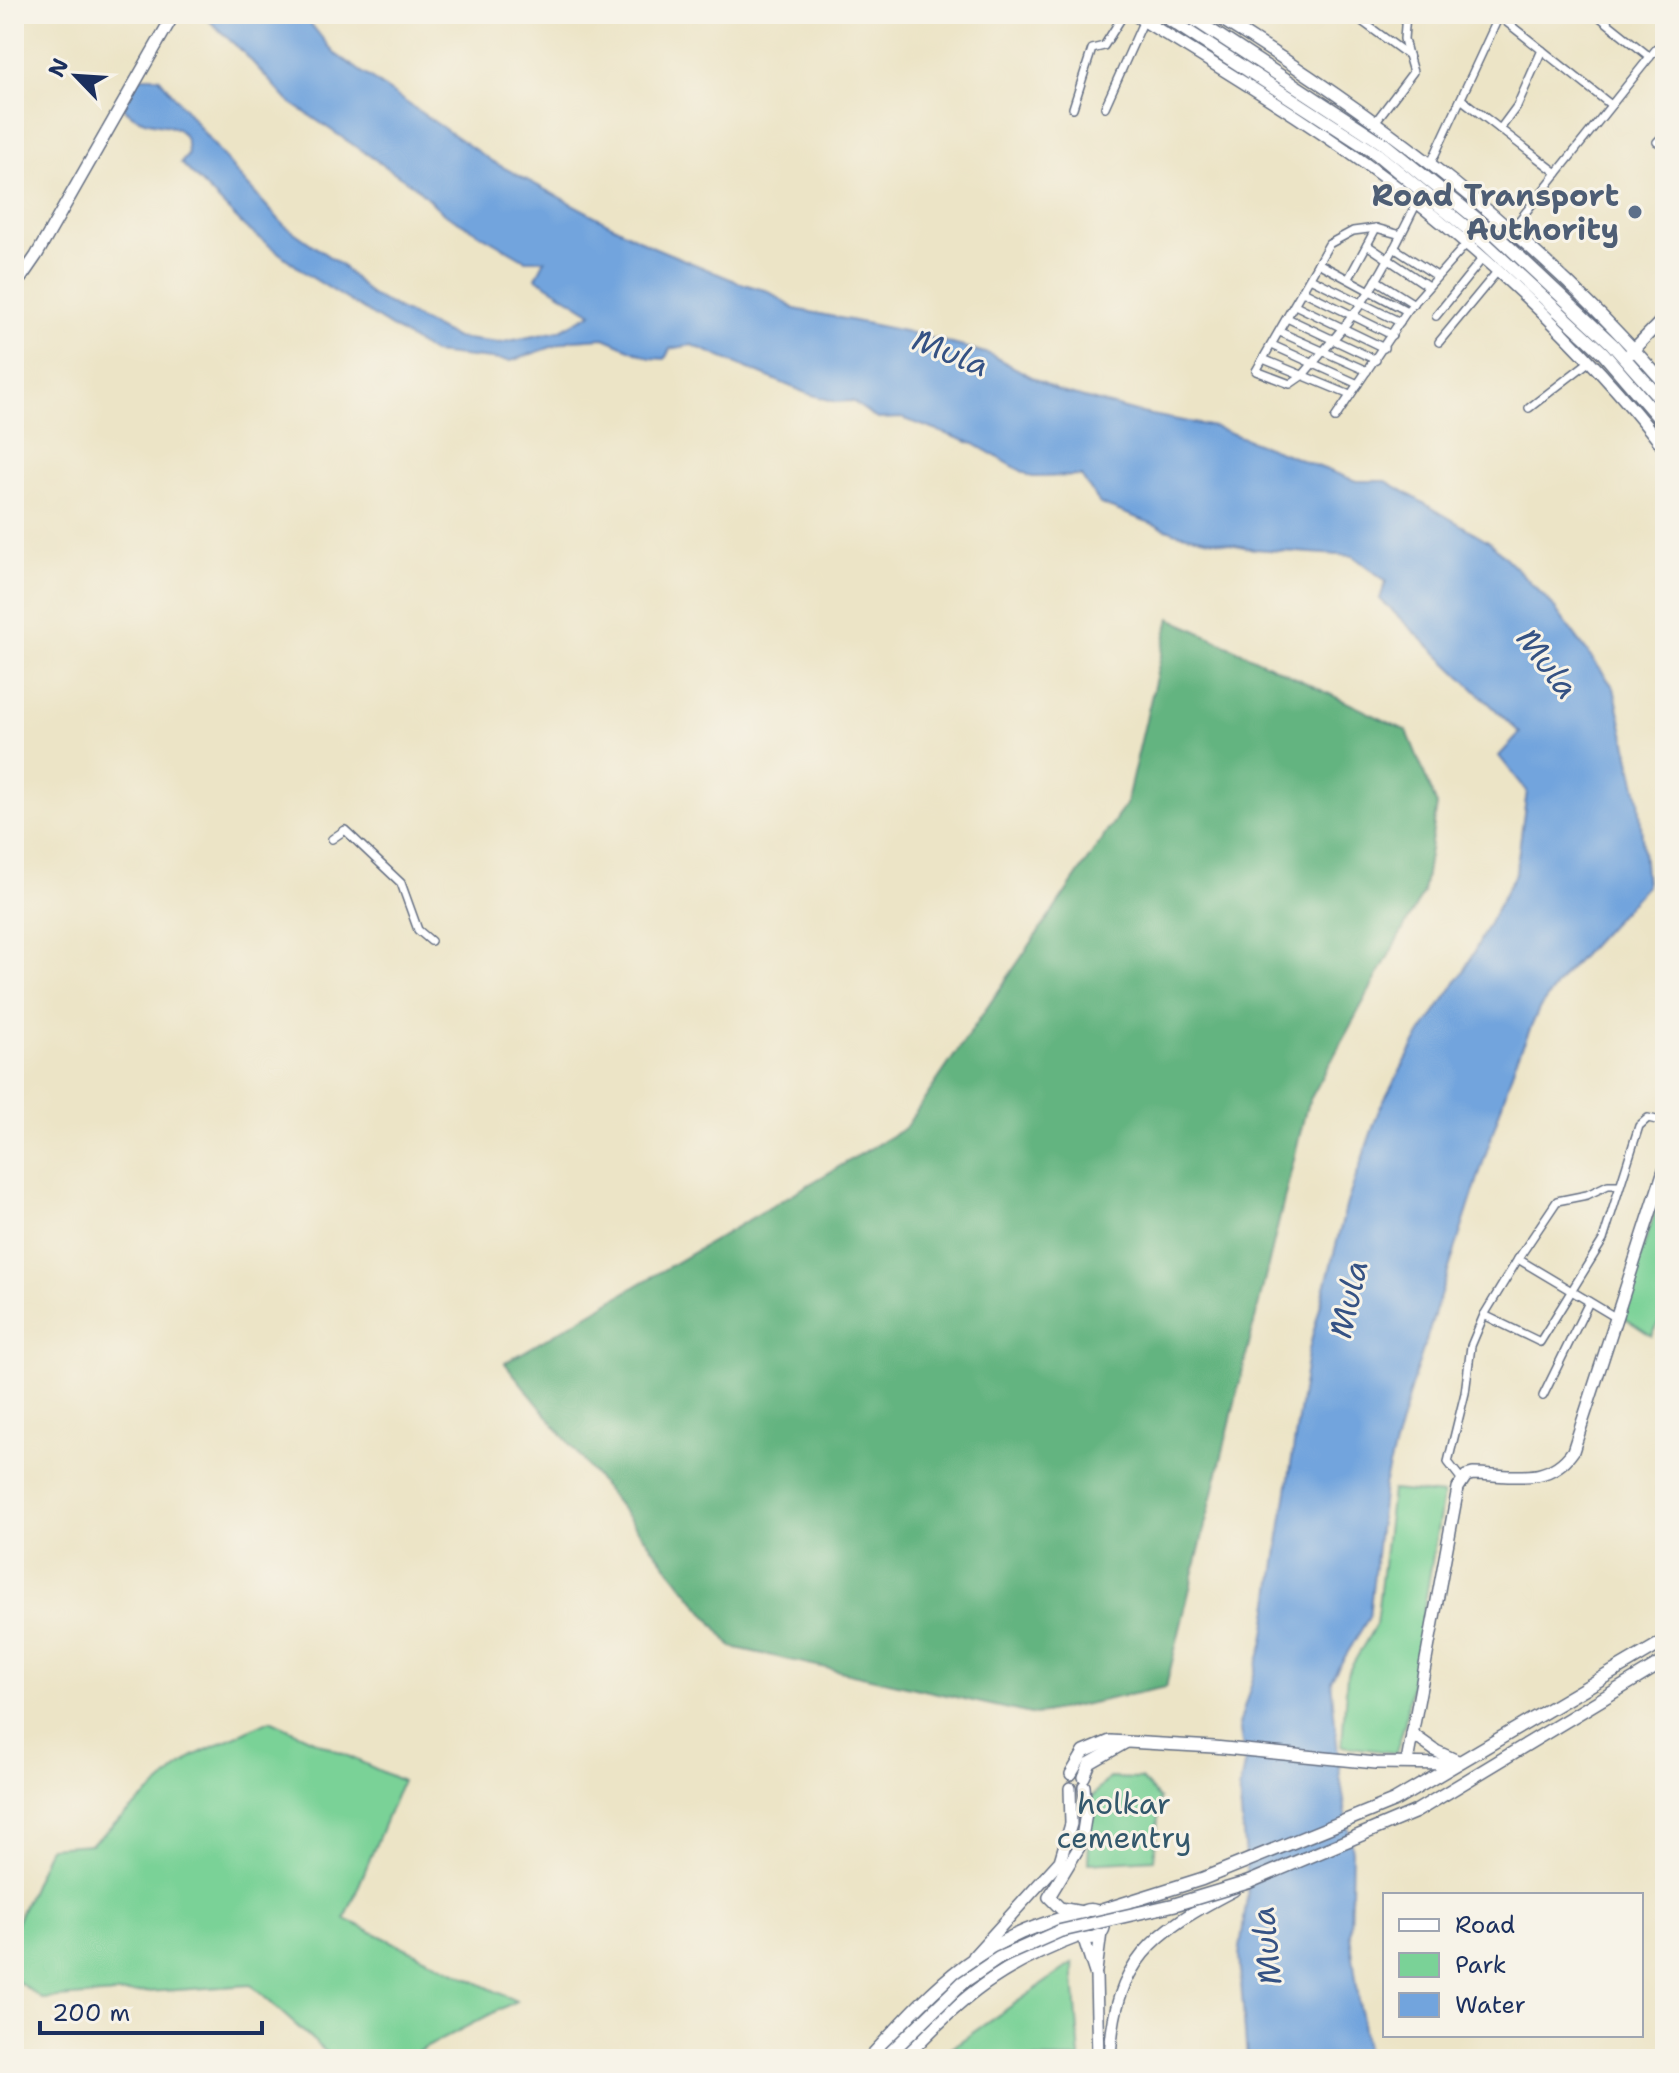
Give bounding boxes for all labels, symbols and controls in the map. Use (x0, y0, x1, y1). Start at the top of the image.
north arrow (36, 36, 116, 116)
text: N (42, 54, 75, 82)
place label: Road Transport Authority (1371, 175, 1619, 250)
marker: Road Transport Authority (1626, 203, 1644, 221)
water label: Mula (906, 317, 996, 387)
water label: Mula (1507, 619, 1589, 707)
water label: Mula (1318, 1256, 1378, 1342)
park label: holkar cementry (1056, 1783, 1192, 1858)
legend (1383, 1893, 1643, 2037)
water label: Mula (1240, 1905, 1292, 1987)
text: Road (1455, 1909, 1515, 1941)
text: Park (1455, 1949, 1507, 1981)
scale bar (40, 1985, 262, 2035)
text: Water (1455, 1989, 1526, 2021)
text: 200 m (52, 1997, 130, 2029)

